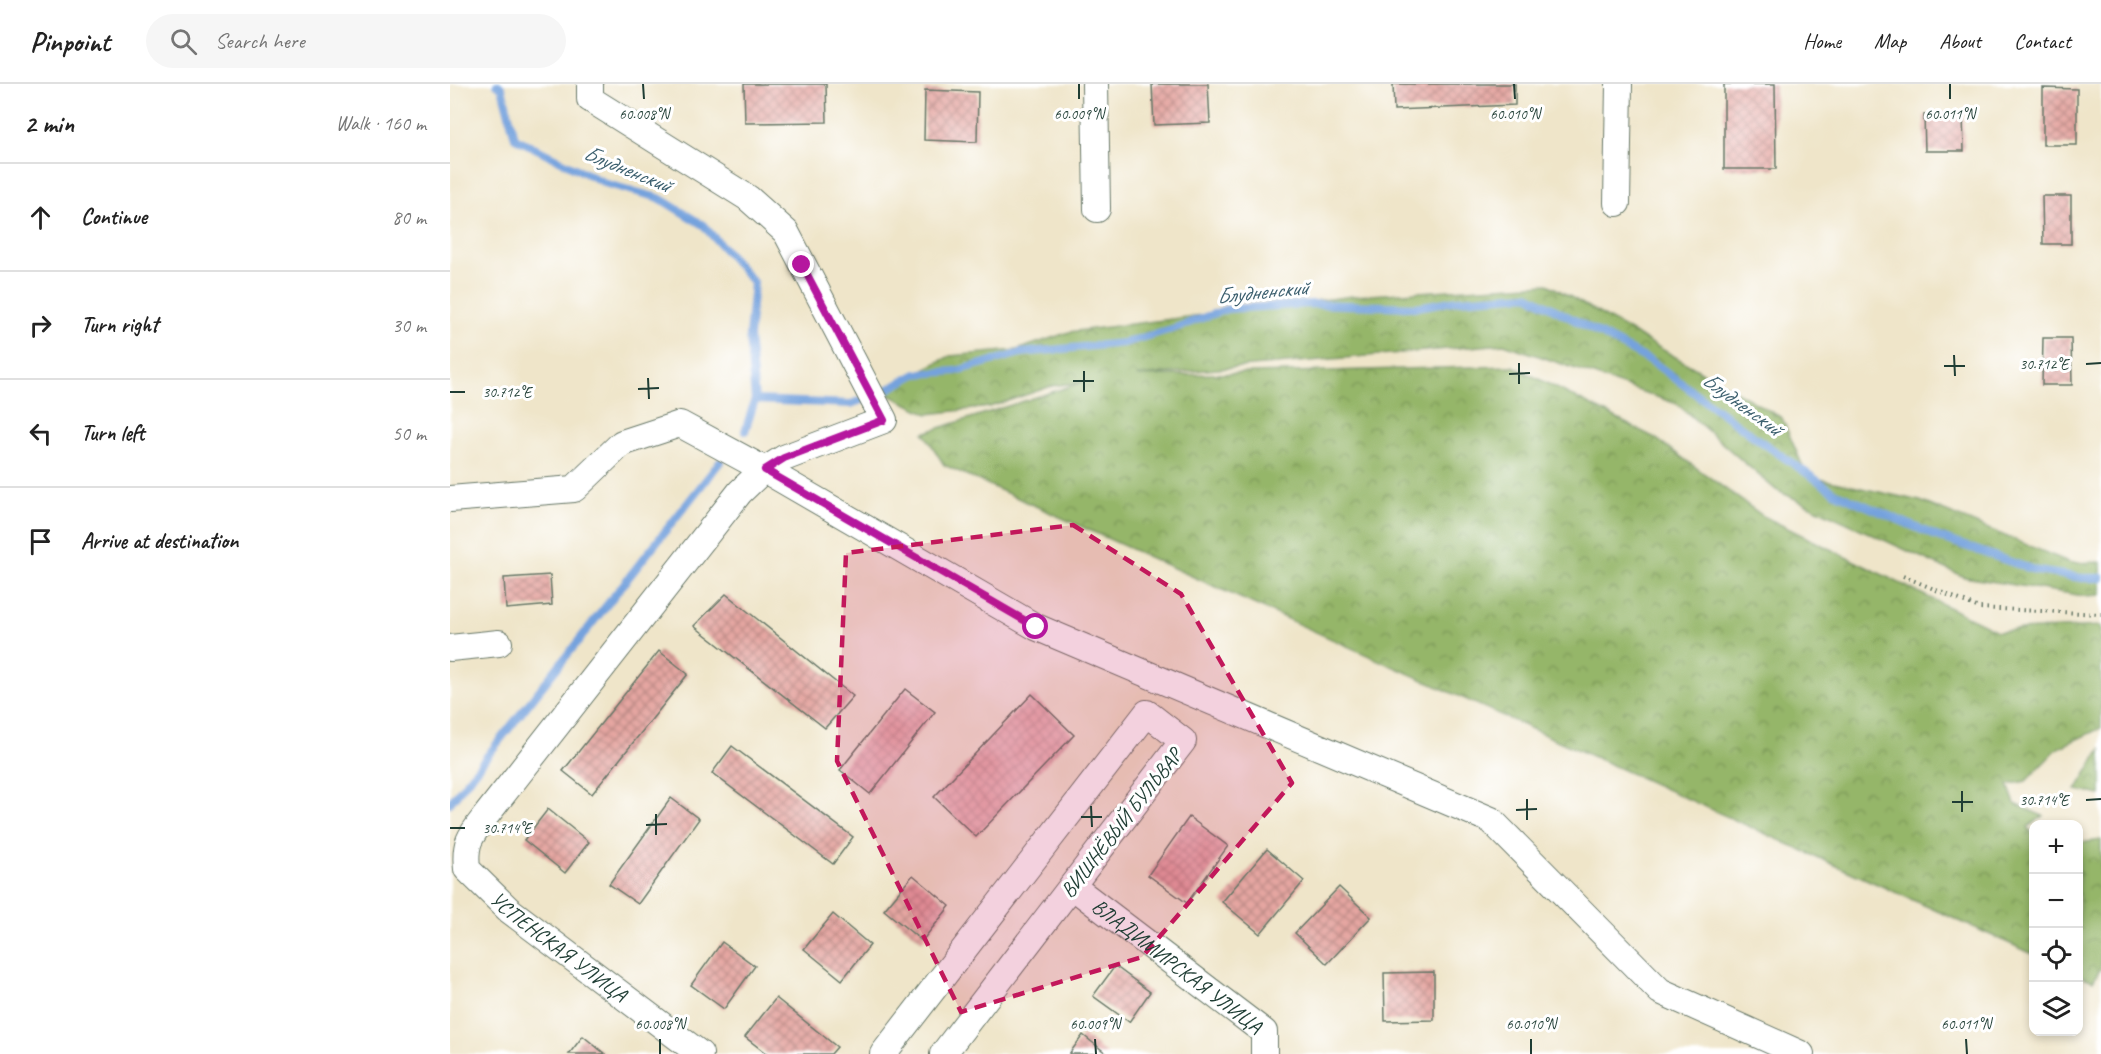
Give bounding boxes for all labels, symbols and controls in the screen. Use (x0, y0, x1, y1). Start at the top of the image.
search box (146, 14, 566, 68)
text: Pinpoint (30, 24, 110, 59)
icon: search (167, 25, 200, 58)
text: Search here (215, 27, 305, 55)
text: Home (1803, 28, 1841, 54)
text: Map (1874, 28, 1906, 54)
text: About (1939, 28, 1981, 54)
text: Contact (2014, 28, 2071, 54)
text: 60.008°N (619, 105, 672, 124)
text: 60.009°N (1054, 105, 1107, 124)
text: 60.010°N (1490, 105, 1543, 124)
text: 60.011°N (1925, 105, 1978, 124)
text: 2 min (24, 107, 74, 140)
text: Walk · 160 m (336, 111, 426, 136)
water label: Блудненский (579, 139, 679, 201)
icon: ahead (24, 201, 57, 234)
text: Continue (81, 203, 147, 231)
text: 80 m (392, 205, 426, 230)
route end (788, 251, 814, 277)
water label: Блудненский (1215, 273, 1314, 311)
icon: right (24, 309, 57, 342)
text: Turn right (81, 311, 158, 339)
text: 30 m (392, 313, 426, 338)
text: 30.712°E (2020, 355, 2071, 374)
water label: Блудненский (1697, 366, 1791, 445)
text: 30.712°E (483, 383, 534, 402)
icon: left (24, 417, 57, 450)
text: Turn left (81, 419, 145, 447)
text: 50 m (392, 421, 426, 446)
icon: arrive (24, 525, 57, 558)
text: Arrive at destination (81, 527, 238, 555)
route start (1022, 613, 1048, 639)
street label: ВИШНЁВЫЙ БУЛЬВАР (1055, 741, 1189, 903)
text: 30.714°E (2020, 791, 2071, 810)
text: 30.714°E (483, 819, 534, 838)
map controls (2029, 820, 2083, 1036)
button: + (2029, 820, 2083, 874)
button: − (2029, 874, 2083, 928)
street label: УСПЕНСКАЯ УЛИЦА (485, 886, 633, 1008)
street label: ВЛАДИМИРСКАЯ УЛИЦА (1087, 893, 1268, 1039)
button: locate (2029, 928, 2083, 982)
button: layers (2029, 982, 2083, 1036)
text: 60.008°N (635, 1015, 688, 1034)
text: 60.009°N (1070, 1015, 1123, 1034)
text: 60.010°N (1506, 1015, 1559, 1034)
text: 60.011°N (1941, 1015, 1994, 1034)

